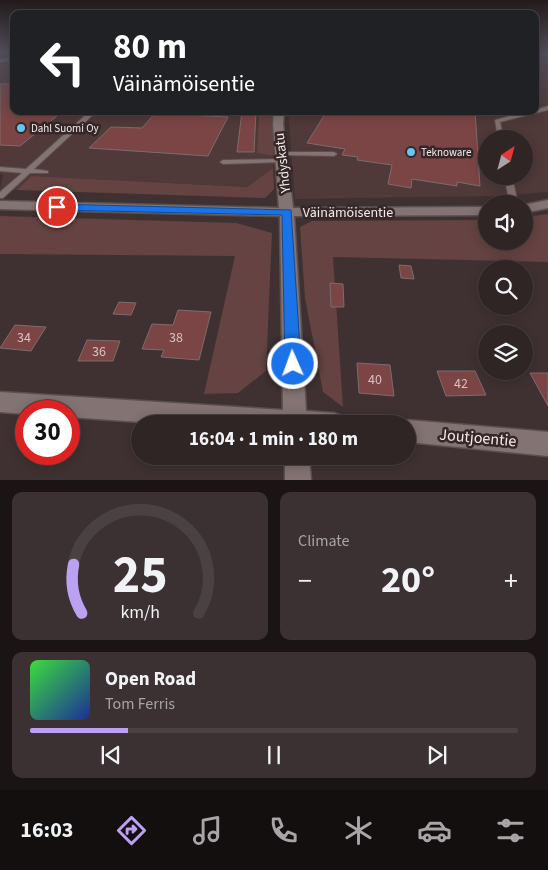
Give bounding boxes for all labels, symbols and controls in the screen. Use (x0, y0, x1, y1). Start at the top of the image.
text: 80 m (113, 22, 187, 72)
icon: left (30, 30, 95, 95)
text: Väinämöisentie (113, 68, 255, 100)
place label: Dahl Suomi Oy (31, 121, 99, 136)
marker: Dahl Suomi Oy (15, 122, 27, 134)
north arrow (478, 130, 532, 185)
map controls (478, 130, 533, 380)
street label: Yhdyskatu (270, 132, 296, 195)
place label: Teknoware (421, 145, 472, 160)
marker: Teknoware (405, 146, 417, 158)
pin (36, 186, 78, 228)
icon: arrive (43, 193, 71, 221)
button: sound (478, 195, 533, 250)
street label: Väinämöisentie (303, 203, 393, 223)
button: search (478, 260, 533, 315)
button: layers (478, 325, 533, 380)
house number: 34 (17, 328, 31, 348)
house number: 38 (169, 328, 183, 348)
position arrow (266, 337, 318, 389)
house number: 36 (92, 342, 106, 362)
house number: 40 (368, 370, 382, 390)
house number: 42 (454, 374, 468, 394)
speed limit sign: 30 (15, 400, 80, 465)
street label: Joutjoentie (439, 424, 517, 452)
text: 16:04 · 1 min · 180 m (189, 426, 358, 453)
text: Climate (298, 530, 349, 552)
text: 25 (113, 539, 167, 613)
text: 20° (381, 553, 435, 607)
text: − (298, 561, 312, 601)
text: + (504, 561, 518, 601)
text: km/h (120, 600, 160, 625)
text: Open Road (105, 666, 196, 693)
text: Tom Ferris (105, 693, 175, 715)
icon: previous (97, 741, 125, 769)
icon: pause (260, 741, 288, 769)
icon: next (423, 741, 451, 769)
icon: directions (114, 813, 149, 848)
icon: music (190, 813, 225, 848)
icon: phone (266, 813, 301, 848)
icon: climate (341, 813, 376, 848)
icon: car (417, 813, 452, 848)
icon: filters (493, 813, 528, 848)
text: 16:03 (20, 814, 73, 846)

